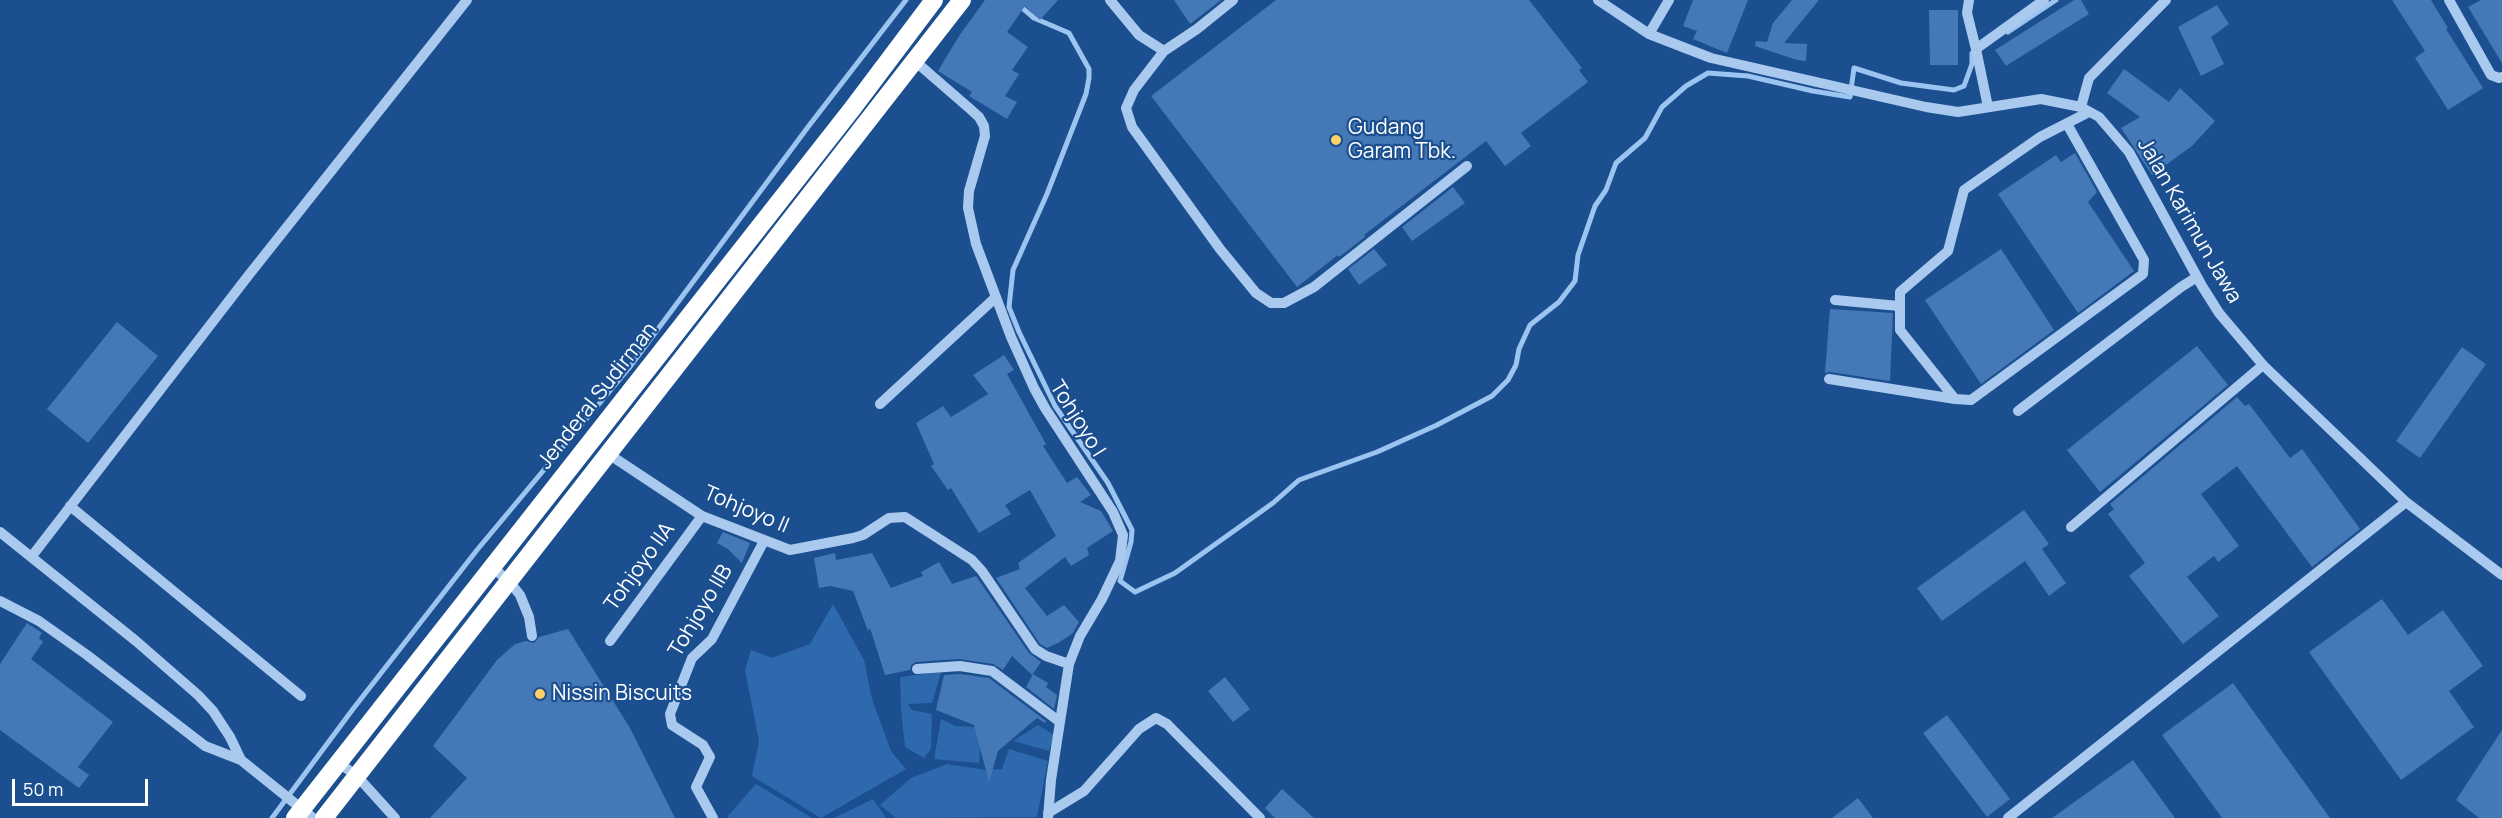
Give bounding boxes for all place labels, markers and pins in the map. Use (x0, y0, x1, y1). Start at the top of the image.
place label: Gudang Garam Tbk. (1348, 115, 1456, 165)
marker: Gudang Garam Tbk. (1329, 133, 1343, 147)
place label: Nissin Biscuits (552, 681, 692, 707)
marker: Nissin Biscuits (533, 687, 547, 701)

